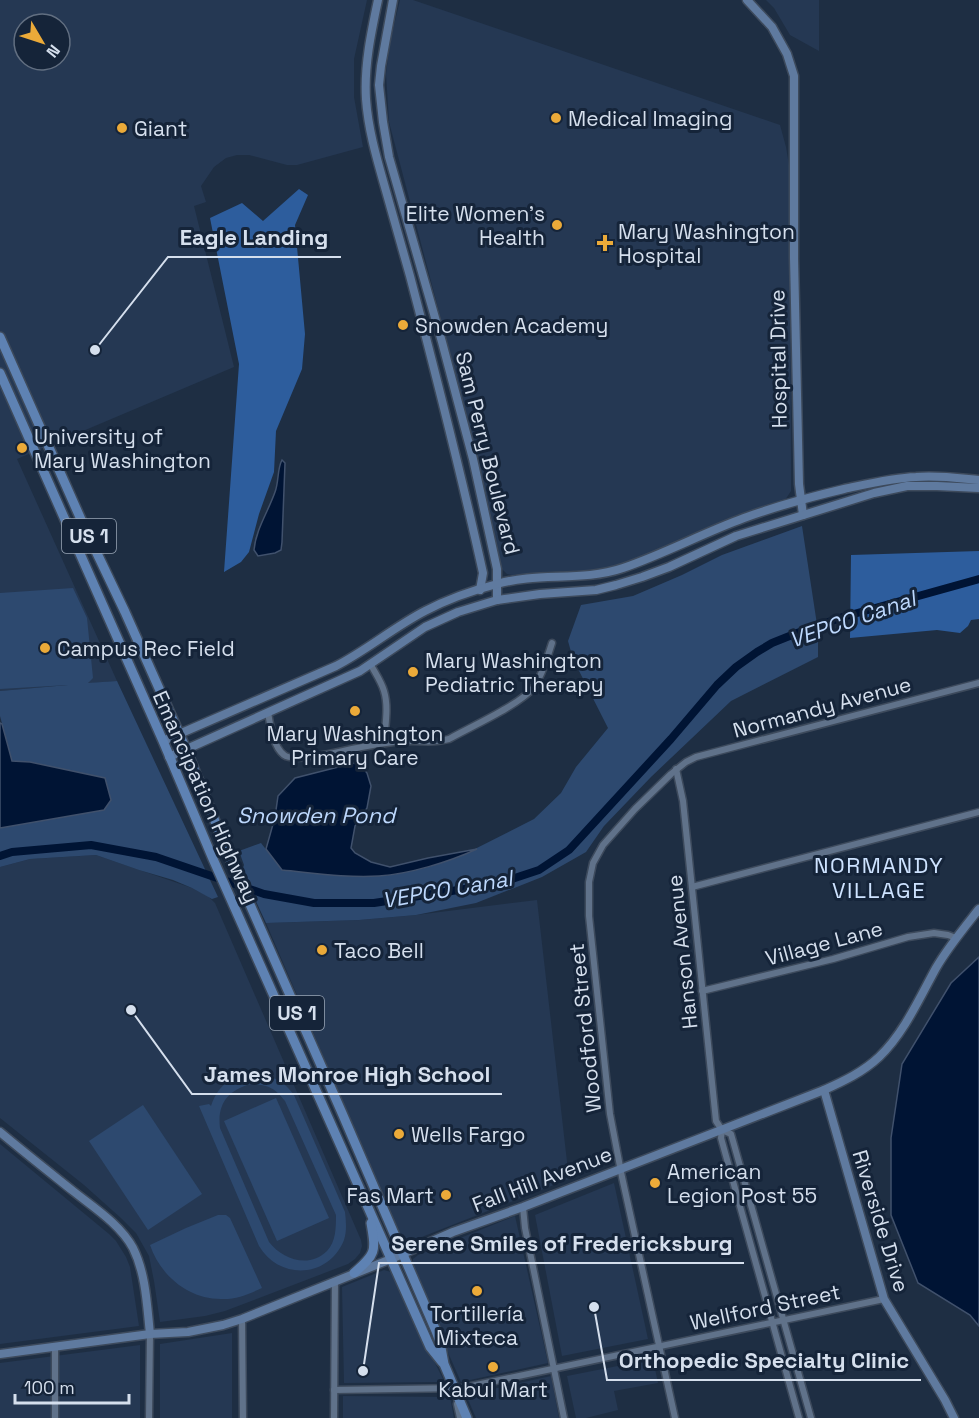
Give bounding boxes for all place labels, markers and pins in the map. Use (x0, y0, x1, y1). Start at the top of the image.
place label: Medical Imaging (568, 105, 732, 132)
marker: Medical Imaging (549, 111, 563, 125)
place label: Giant (134, 115, 187, 142)
marker: Giant (115, 121, 129, 135)
place label: Elite Women's Health (406, 200, 545, 251)
callout: Eagle Landing (168, 217, 341, 257)
marker: Elite Women's Health (550, 218, 564, 232)
place label: Mary Washington Hospital (618, 218, 795, 269)
marker: Mary Washington Hospital (596, 234, 614, 252)
place label: Snowden Academy (415, 312, 608, 339)
marker: Snowden Academy (396, 318, 410, 332)
place label: University of Mary Washington (34, 423, 211, 474)
marker: University of Mary Washington (15, 441, 29, 455)
place label: Campus Rec Field (57, 635, 235, 662)
marker: Campus Rec Field (38, 641, 52, 655)
place label: Mary Washington Pediatric Therapy (425, 647, 604, 698)
marker: Mary Washington Pediatric Therapy (406, 665, 420, 679)
marker: Mary Washington Primary Care (348, 704, 362, 718)
place label: Mary Washington Primary Care (267, 720, 443, 771)
place label: Taco Bell (334, 937, 424, 964)
marker: Taco Bell (315, 943, 329, 957)
callout: James Monroe High School (192, 1054, 502, 1094)
place label: Wells Fargo (411, 1121, 526, 1148)
marker: Wells Fargo (392, 1127, 406, 1141)
place label: American Legion Post 55 (667, 1158, 817, 1209)
marker: American Legion Post 55 (648, 1176, 662, 1190)
place label: Fas Mart (347, 1182, 434, 1209)
marker: Fas Mart (439, 1188, 453, 1202)
callout: Serene Smiles of Fredericksburg (379, 1223, 744, 1263)
marker: Tortillería Mixteca (470, 1284, 484, 1298)
place label: Tortillería Mixteca (430, 1300, 524, 1351)
callout: Orthopedic Specialty Clinic (607, 1340, 921, 1380)
marker: Kabul Mart (486, 1360, 500, 1374)
place label: Kabul Mart (438, 1376, 548, 1403)

